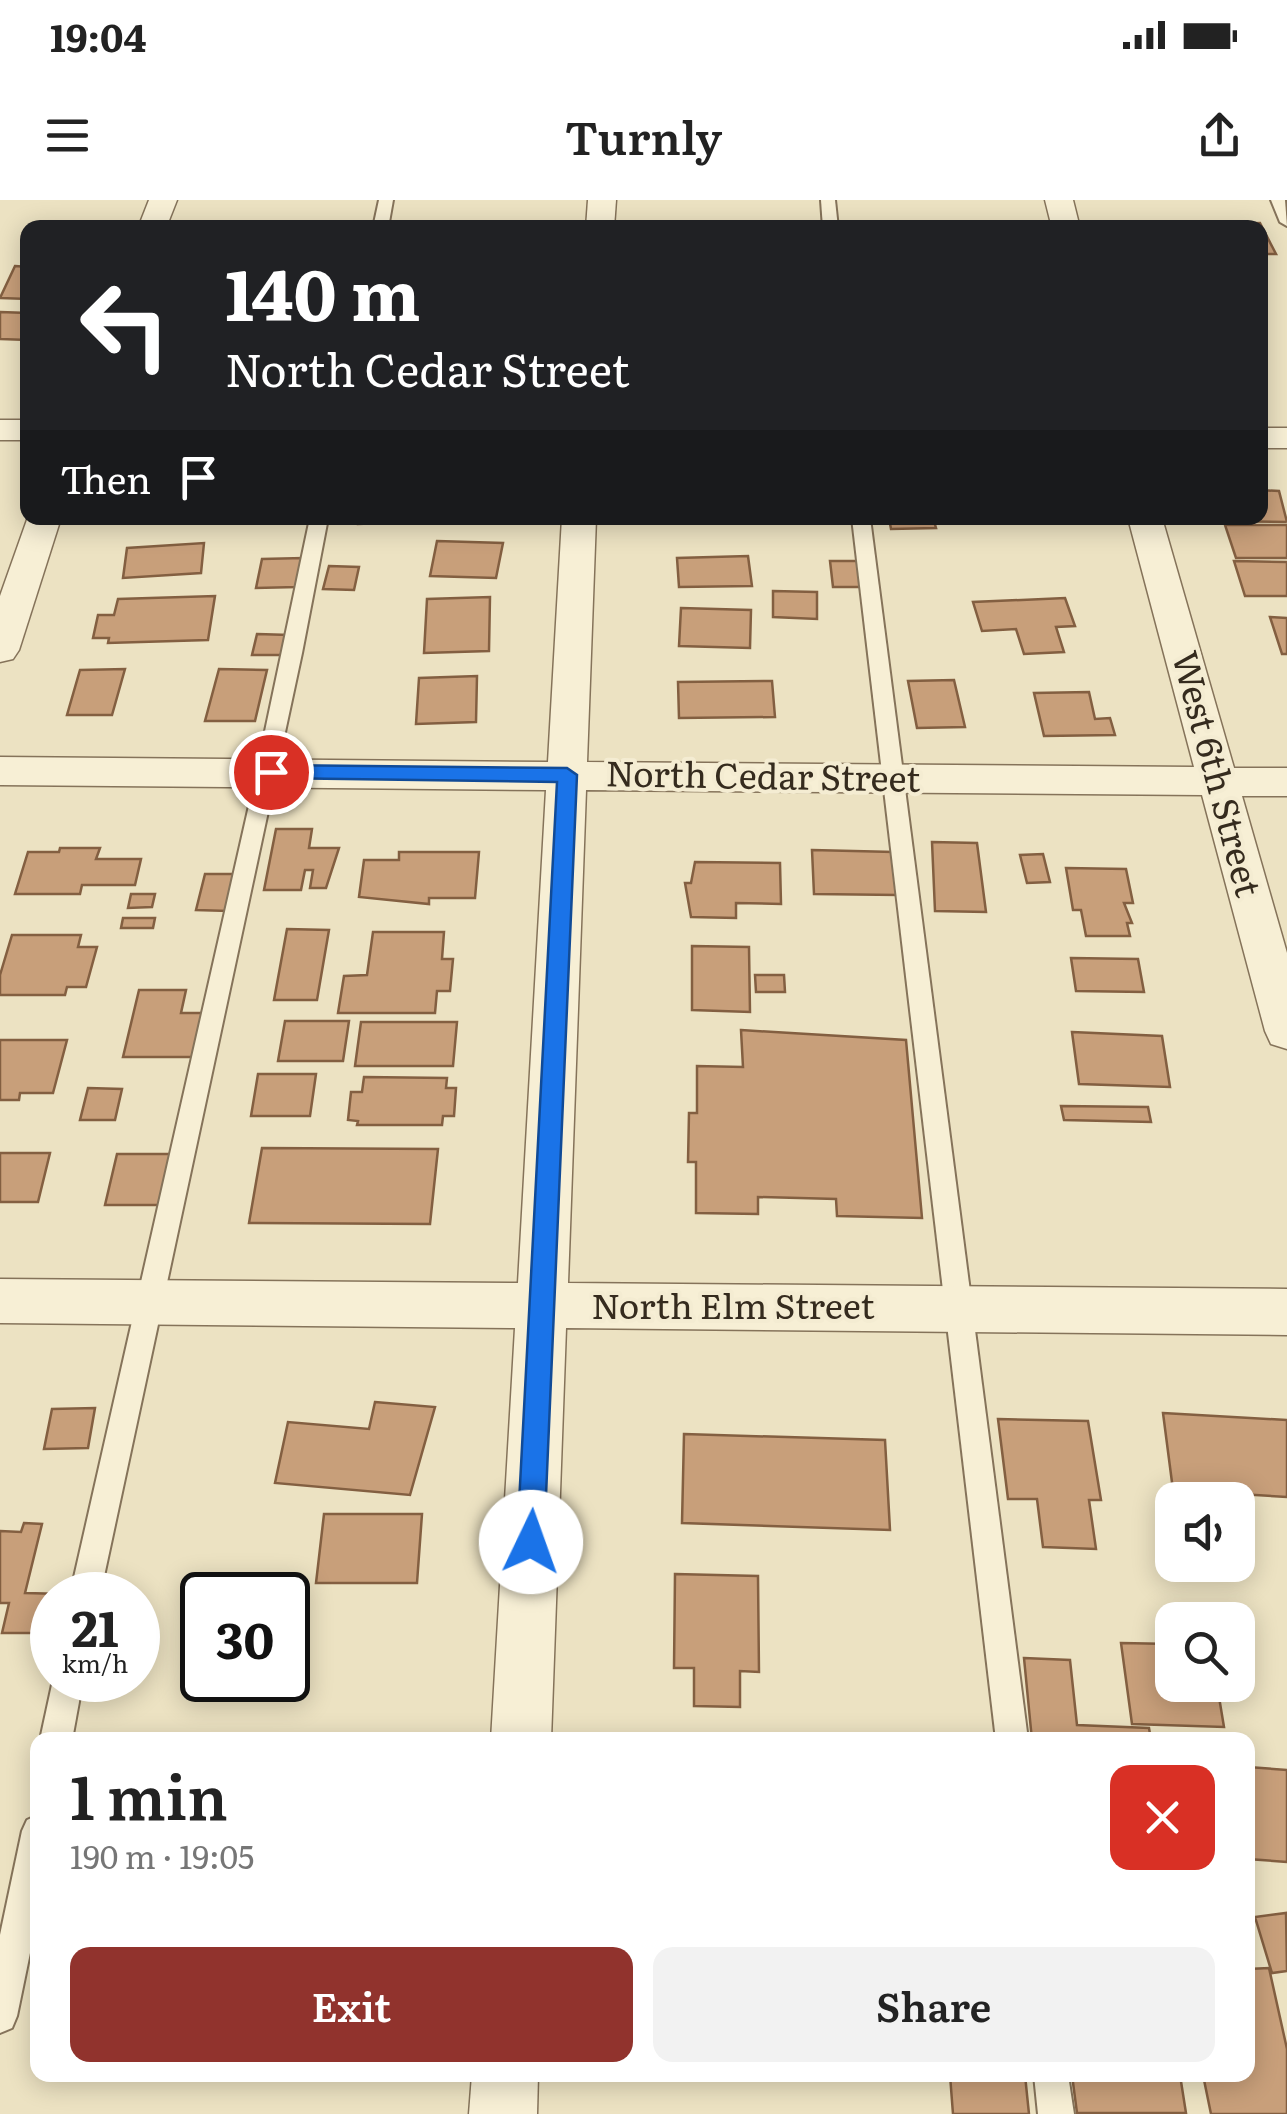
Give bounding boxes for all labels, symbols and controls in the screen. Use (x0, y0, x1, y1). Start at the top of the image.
text: 19:04 (50, 7, 146, 64)
text: Turnly (565, 102, 722, 169)
icon: menu (40, 108, 95, 163)
icon: share (1192, 108, 1247, 163)
text: 140 m (225, 239, 420, 343)
icon: left (60, 260, 190, 390)
text: North Cedar Street (225, 334, 630, 401)
text: Then (60, 449, 151, 506)
icon: arrive (171, 450, 226, 505)
street label: West 6th Street (1161, 645, 1277, 902)
pin (229, 730, 314, 815)
icon: arrive (244, 745, 299, 800)
street label: North Cedar Street (605, 745, 921, 803)
street label: North Elm Street (591, 1278, 875, 1330)
map controls (1155, 1482, 1255, 1702)
button: sound (1155, 1482, 1255, 1582)
position arrow (479, 1490, 583, 1594)
speed limit sign: 30 (180, 1572, 310, 1702)
text: 21 (71, 1588, 119, 1662)
button: search (1155, 1602, 1255, 1702)
text: km/h (62, 1644, 128, 1681)
text: 1 min (70, 1749, 228, 1838)
button: close (1110, 1765, 1215, 1870)
text: 190 m · 19:05 (70, 1831, 254, 1879)
button: Exit (70, 1947, 633, 2062)
button: Share (653, 1947, 1215, 2062)

